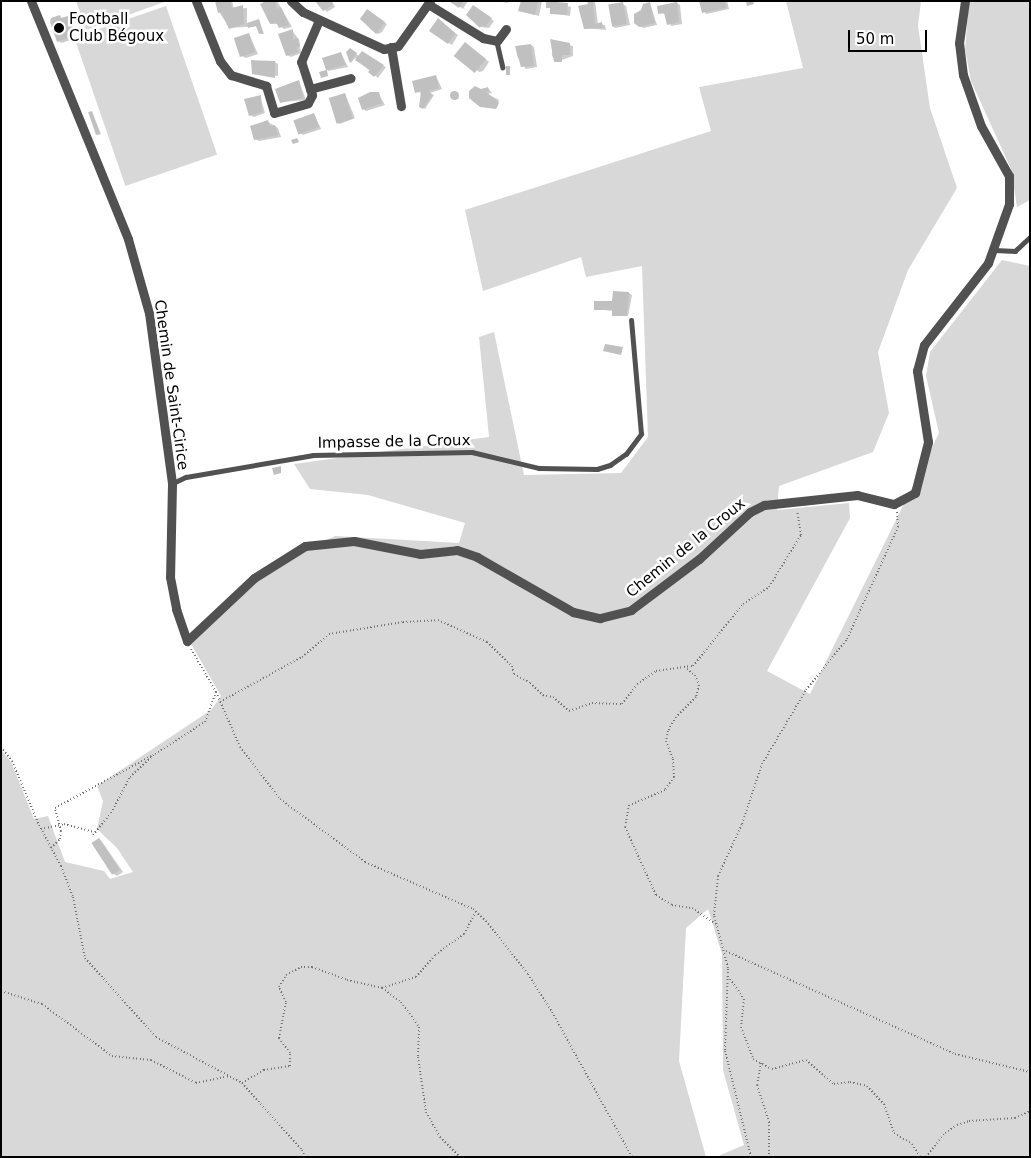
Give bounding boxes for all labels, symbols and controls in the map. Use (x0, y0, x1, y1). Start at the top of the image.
place label: Football Club Bégoux (69, 10, 164, 45)
scale bar (851, 20, 930, 52)
marker: Football Club Bégoux (53, 22, 65, 34)
text: 50 m (856, 30, 894, 48)
street label: Chemin de Saint-Cirice (150, 299, 192, 471)
street label: Impasse de la Croux (317, 432, 471, 452)
street label: Chemin de la Croux (623, 495, 749, 601)

